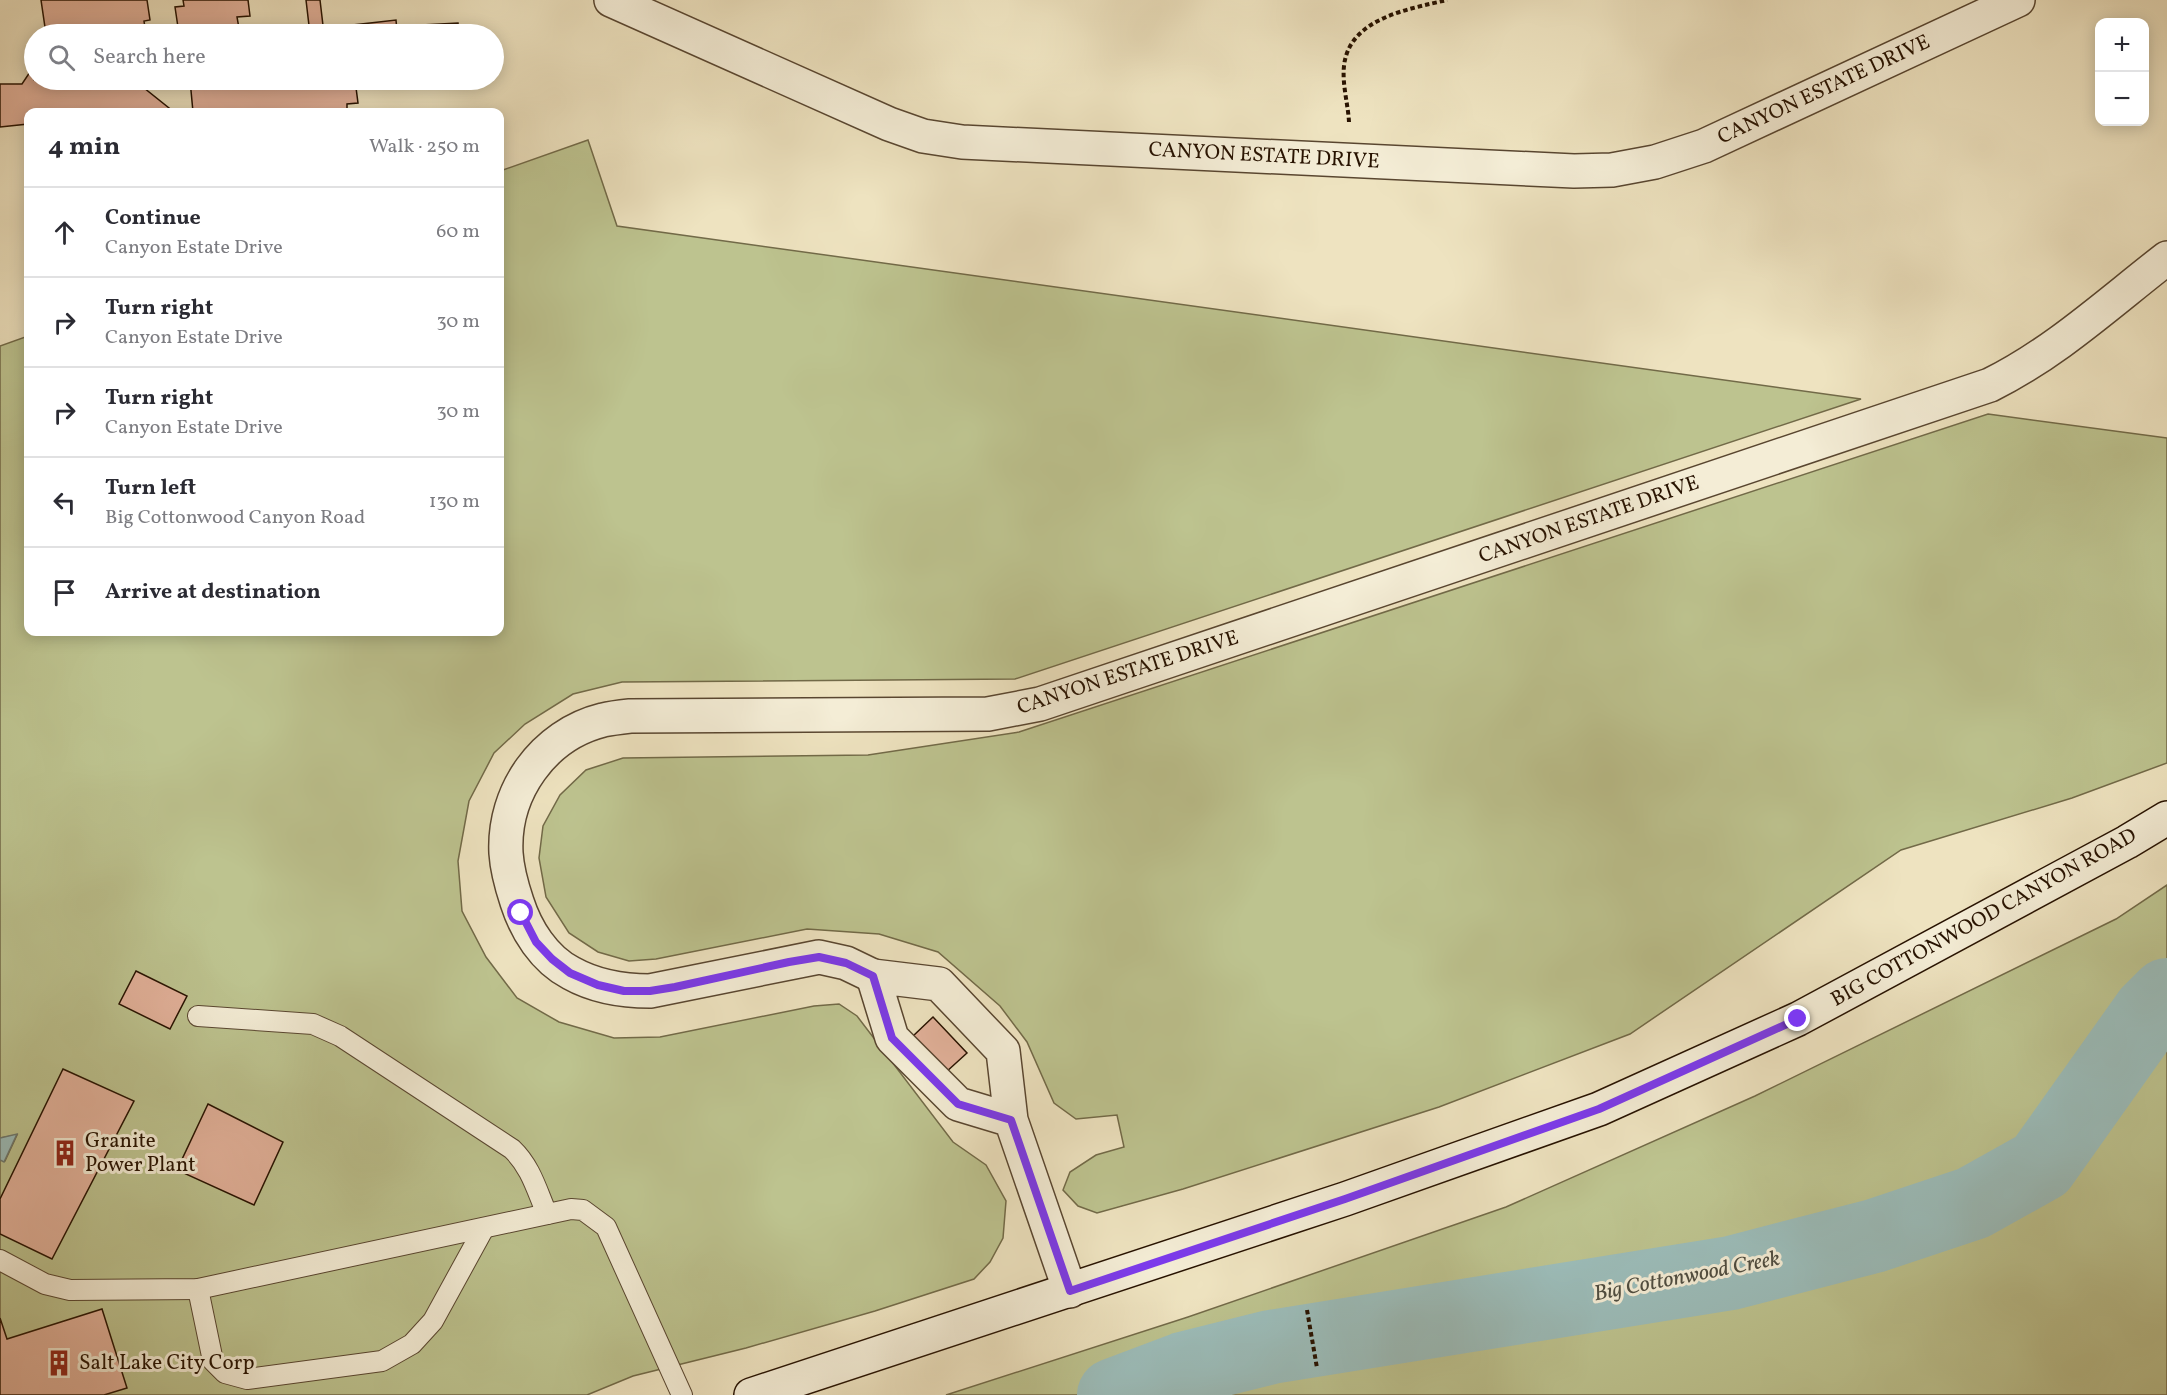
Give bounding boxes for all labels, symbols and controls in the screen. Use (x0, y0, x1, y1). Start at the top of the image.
map controls (2095, 18, 2149, 126)
button: + (2095, 18, 2149, 72)
search box (24, 24, 504, 90)
street label: CANYON ESTATE DRIVE (1713, 28, 1935, 152)
icon: search (45, 41, 78, 74)
text: Search here (93, 42, 206, 73)
button: − (2095, 72, 2149, 126)
text: 4 min (48, 129, 120, 165)
text: Walk · 250 m (369, 133, 480, 161)
street label: CANYON ESTATE DRIVE (1148, 135, 1380, 177)
text: Continue (105, 203, 201, 234)
icon: ahead (48, 216, 81, 249)
text: 60 m (436, 218, 480, 246)
text: Canyon Estate Drive (105, 234, 283, 262)
text: Turn right (105, 293, 213, 324)
icon: right (48, 306, 81, 339)
text: 30 m (436, 308, 480, 336)
text: Canyon Estate Drive (105, 324, 283, 352)
text: Turn right (105, 383, 213, 414)
icon: right (48, 396, 81, 429)
text: 30 m (436, 398, 480, 426)
text: Canyon Estate Drive (105, 414, 283, 442)
street label: CANYON ESTATE DRIVE (1475, 469, 1703, 571)
text: Turn left (105, 473, 196, 504)
icon: left (48, 486, 81, 519)
text: 130 m (429, 488, 480, 516)
text: Big Cottonwood Canyon Road (105, 504, 365, 532)
icon: arrive (48, 576, 81, 609)
text: Arrive at destination (105, 577, 321, 608)
street label: CANYON ESTATE DRIVE (1013, 623, 1243, 723)
street label: BIG COTTONWOOD CANYON ROAD (1826, 822, 2142, 1014)
route start (507, 899, 533, 925)
route end (1784, 1005, 1810, 1031)
place label: Granite Power Plant (85, 1127, 196, 1180)
building icon: Granite Power Plant (50, 1138, 80, 1168)
water label: Big Cottonwood Creek (1591, 1244, 1783, 1310)
building icon: Salt Lake City Corp (44, 1348, 74, 1378)
place label: Salt Lake City Corp (79, 1349, 254, 1378)

